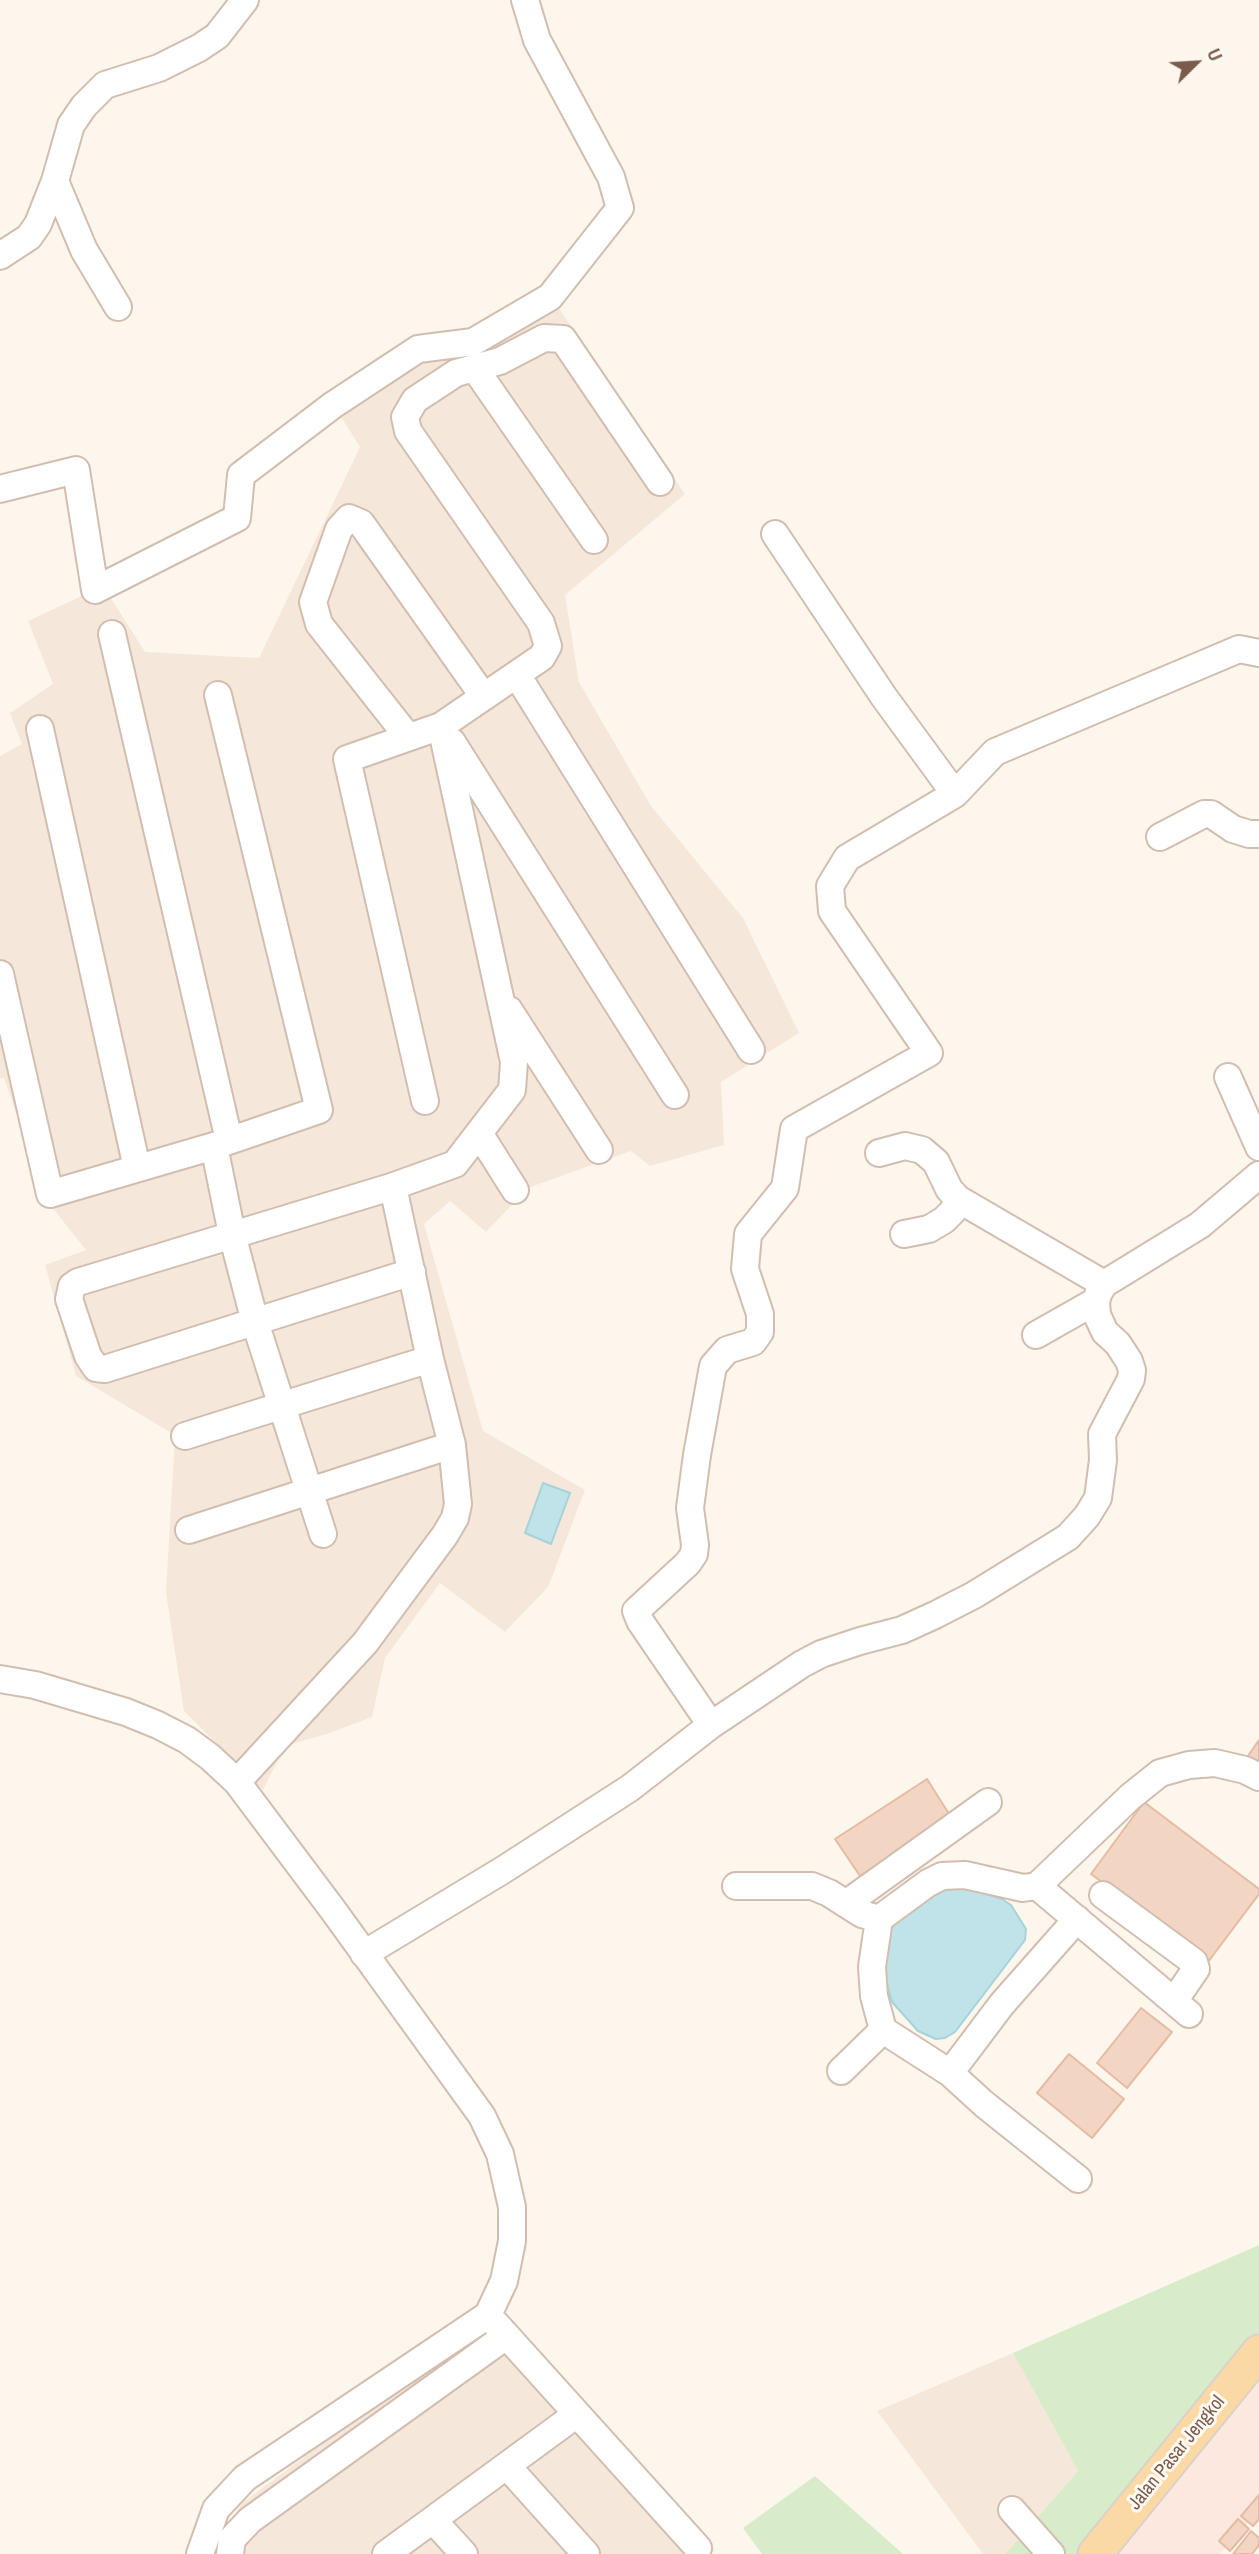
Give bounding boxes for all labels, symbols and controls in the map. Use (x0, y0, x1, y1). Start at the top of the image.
north arrow (1161, 28, 1231, 98)
text: U (1201, 44, 1229, 65)
street label: Jalan Pasar Jengkol (1124, 2391, 1230, 2515)

